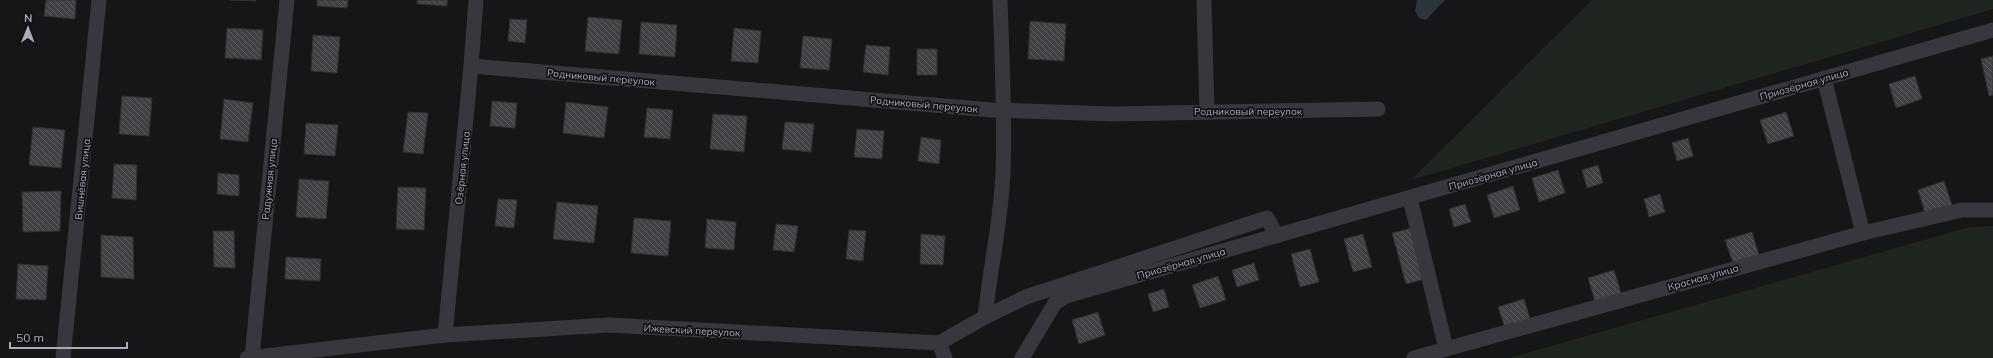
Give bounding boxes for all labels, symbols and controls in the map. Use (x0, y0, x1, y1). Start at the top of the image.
north arrow (8, 8, 48, 48)
text: N (24, 11, 32, 25)
street label: Родниковый переулок (547, 66, 656, 89)
street label: Приозёрная улица (1758, 66, 1850, 103)
street label: Родниковый переулок (870, 93, 979, 116)
street label: Родниковый переулок (1194, 105, 1303, 118)
street label: Озёрная улица (452, 131, 473, 205)
street label: Вишнёвая улица (72, 138, 93, 220)
street label: Радужная улица (259, 138, 280, 220)
street label: Приозёрная улица (1447, 156, 1539, 193)
street label: Приозёрная улица (1135, 245, 1227, 282)
street label: Красная улица (1666, 261, 1740, 294)
street label: Ижевский переулок (643, 321, 741, 340)
scale bar (10, 324, 127, 350)
text: 50 m (16, 330, 44, 345)

